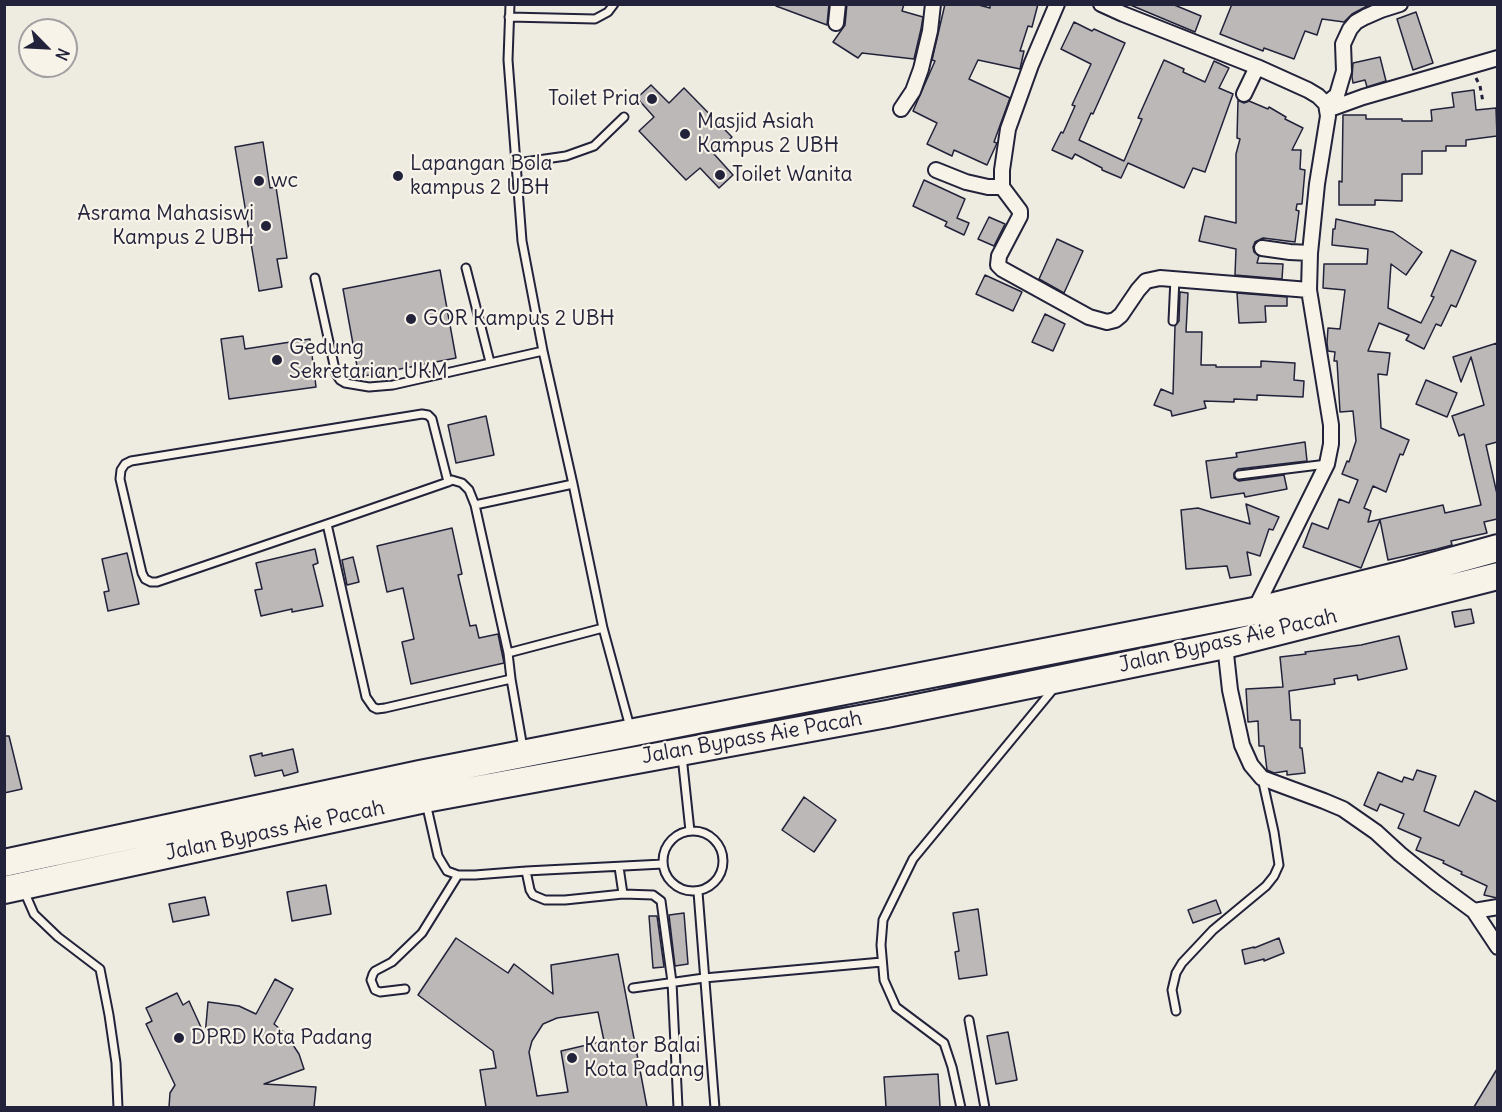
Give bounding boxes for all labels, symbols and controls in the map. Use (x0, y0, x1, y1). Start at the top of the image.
north arrow (18, 18, 78, 78)
text: N (51, 45, 74, 64)
place label: Toilet Pria (548, 86, 640, 112)
marker: Toilet Pria (645, 92, 659, 106)
place label: Masjid Asiah Kampus 2 UBH (697, 109, 839, 159)
marker: Masjid Asiah Kampus 2 UBH (678, 127, 692, 141)
place label: Lapangan Bola kampus 2 UBH (410, 151, 553, 201)
place label: Toilet Wanita (732, 162, 853, 188)
place label: wc (271, 168, 298, 194)
marker: Toilet Wanita (713, 168, 727, 182)
marker: Lapangan Bola kampus 2 UBH (391, 169, 405, 183)
marker: wc (252, 174, 266, 188)
place label: Asrama Mahasiswi Kampus 2 UBH (77, 201, 254, 251)
marker: Asrama Mahasiswi Kampus 2 UBH (259, 219, 273, 233)
place label: GOR Kampus 2 UBH (423, 306, 614, 332)
marker: GOR Kampus 2 UBH (404, 312, 418, 326)
place label: Gedung Sekretarian UKM (289, 335, 448, 385)
marker: Gedung Sekretarian UKM (270, 353, 284, 367)
street label: Jalan Bypass Aie Pacah (1116, 604, 1340, 678)
street label: Jalan Bypass Aie Pacah (640, 706, 864, 770)
street label: Jalan Bypass Aie Pacah (163, 795, 387, 867)
place label: DPRD Kota Padang (191, 1025, 372, 1051)
marker: DPRD Kota Padang (172, 1031, 186, 1045)
place label: Kantor Balai Kota Padang (584, 1033, 705, 1083)
marker: Kantor Balai Kota Padang (565, 1051, 579, 1065)

